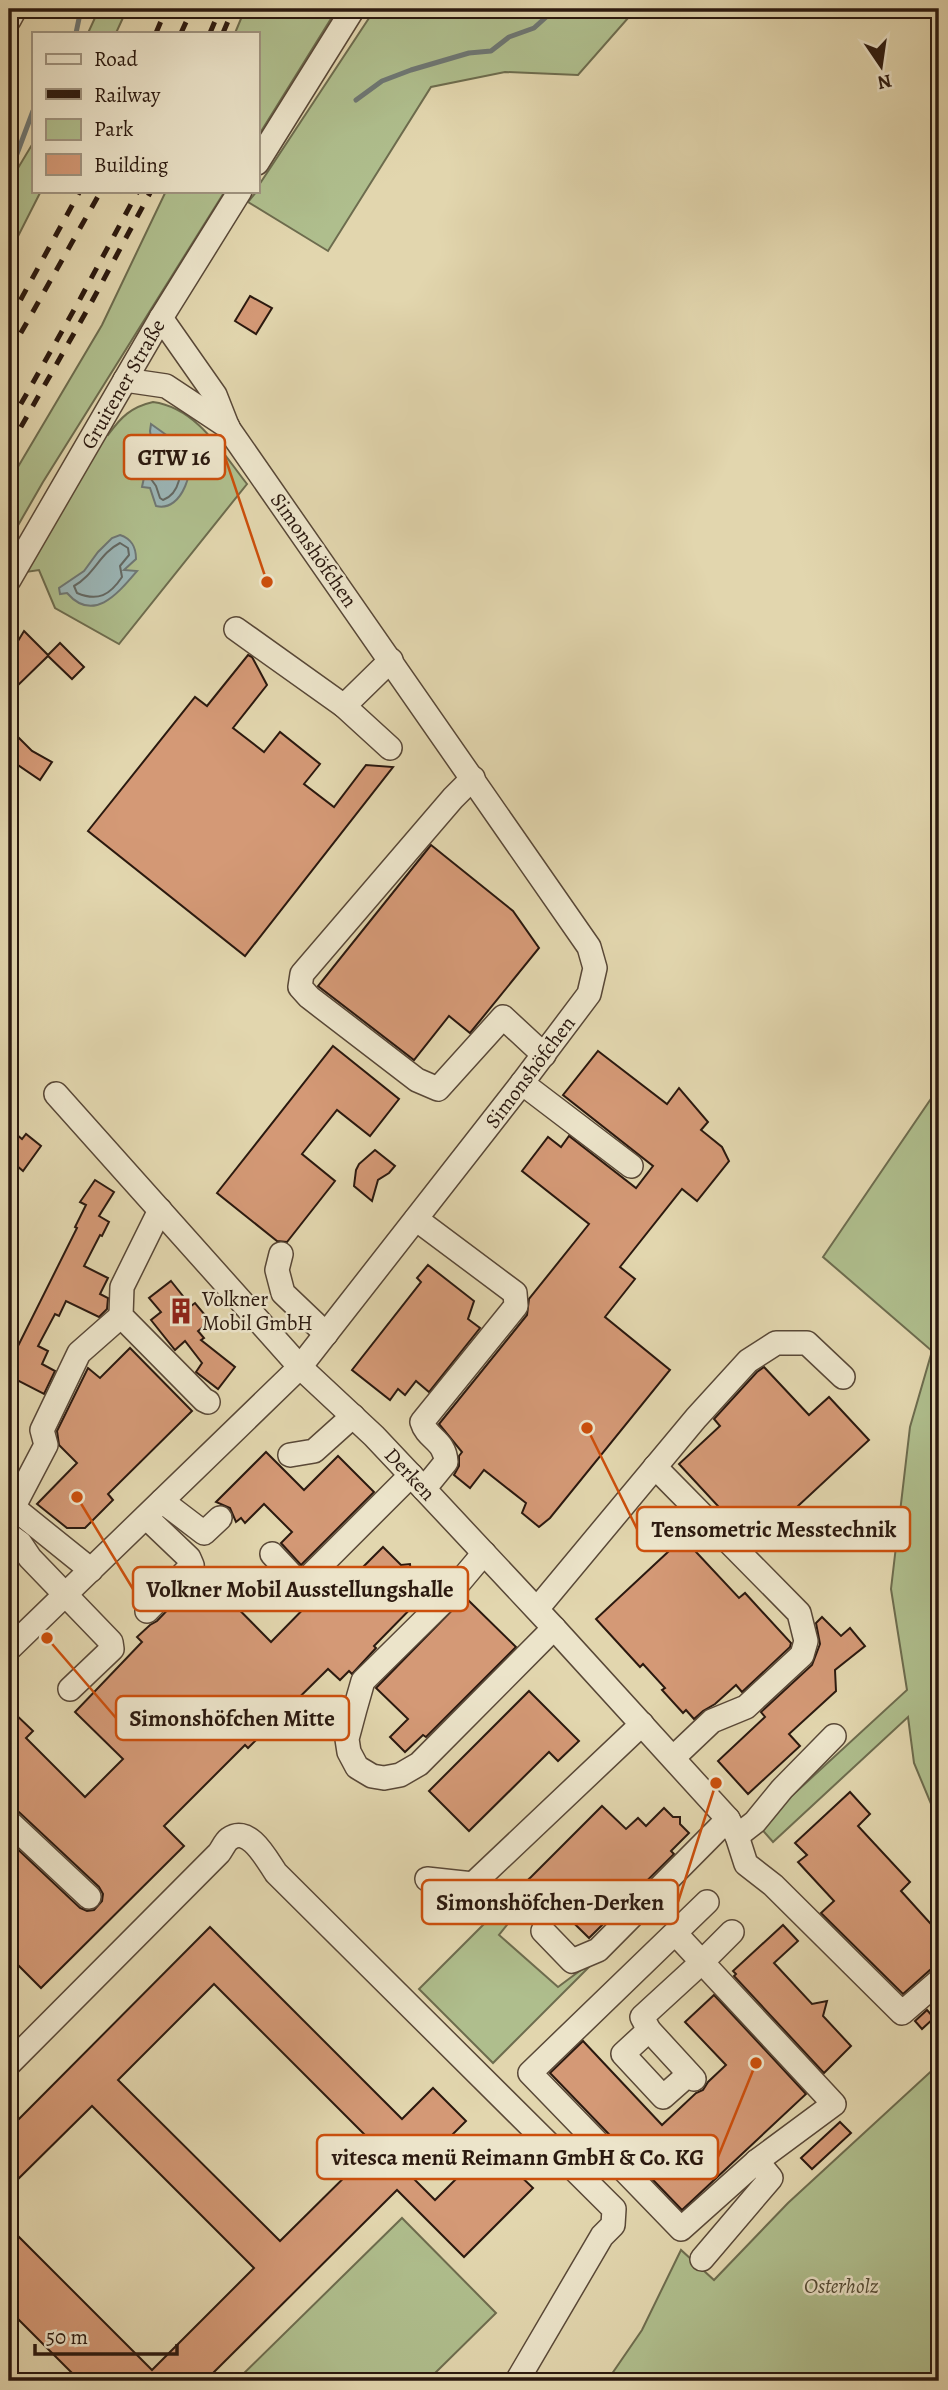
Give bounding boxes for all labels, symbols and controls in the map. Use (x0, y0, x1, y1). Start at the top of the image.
legend (32, 32, 259, 192)
north arrow (846, 32, 916, 102)
text: Road (94, 45, 138, 73)
text: N (875, 67, 894, 96)
text: Railway (94, 81, 161, 109)
text: Park (94, 115, 134, 143)
text: Building (94, 151, 169, 179)
street label: Gruitener Straße (74, 314, 172, 454)
callout: GTW 16 (124, 435, 225, 479)
text: GTW 16 (137, 442, 211, 473)
street label: Simonshöfchen (264, 487, 364, 613)
street label: Simonshöfchen (479, 1010, 581, 1134)
place label: Volkner Mobil GmbH (201, 1285, 313, 1337)
building icon: Volkner Mobil GmbH (166, 1296, 196, 1326)
street label: Derken (378, 1441, 442, 1507)
callout: Tensometric Messtechnik (637, 1507, 910, 1551)
text: Tensometric Messtechnik (652, 1514, 897, 1545)
callout: Volkner Mobil Ausstellungshalle (133, 1567, 468, 1611)
text: Volkner Mobil Ausstellungshalle (145, 1574, 454, 1605)
callout: Simonshöfchen Mitte (116, 1696, 349, 1740)
text: Simonshöfchen Mitte (129, 1703, 335, 1734)
callout: Simonshöfchen-Derken (422, 1880, 678, 1924)
text: Simonshöfchen-Derken (436, 1887, 664, 1918)
callout: vitesca menü Reimann GmbH & Co. KG (317, 2135, 718, 2179)
text: vitesca menü Reimann GmbH & Co. KG (331, 2142, 704, 2173)
park label: Osterholz (804, 2272, 879, 2300)
scale bar (35, 2313, 177, 2357)
text: 50 m (46, 2323, 88, 2351)

